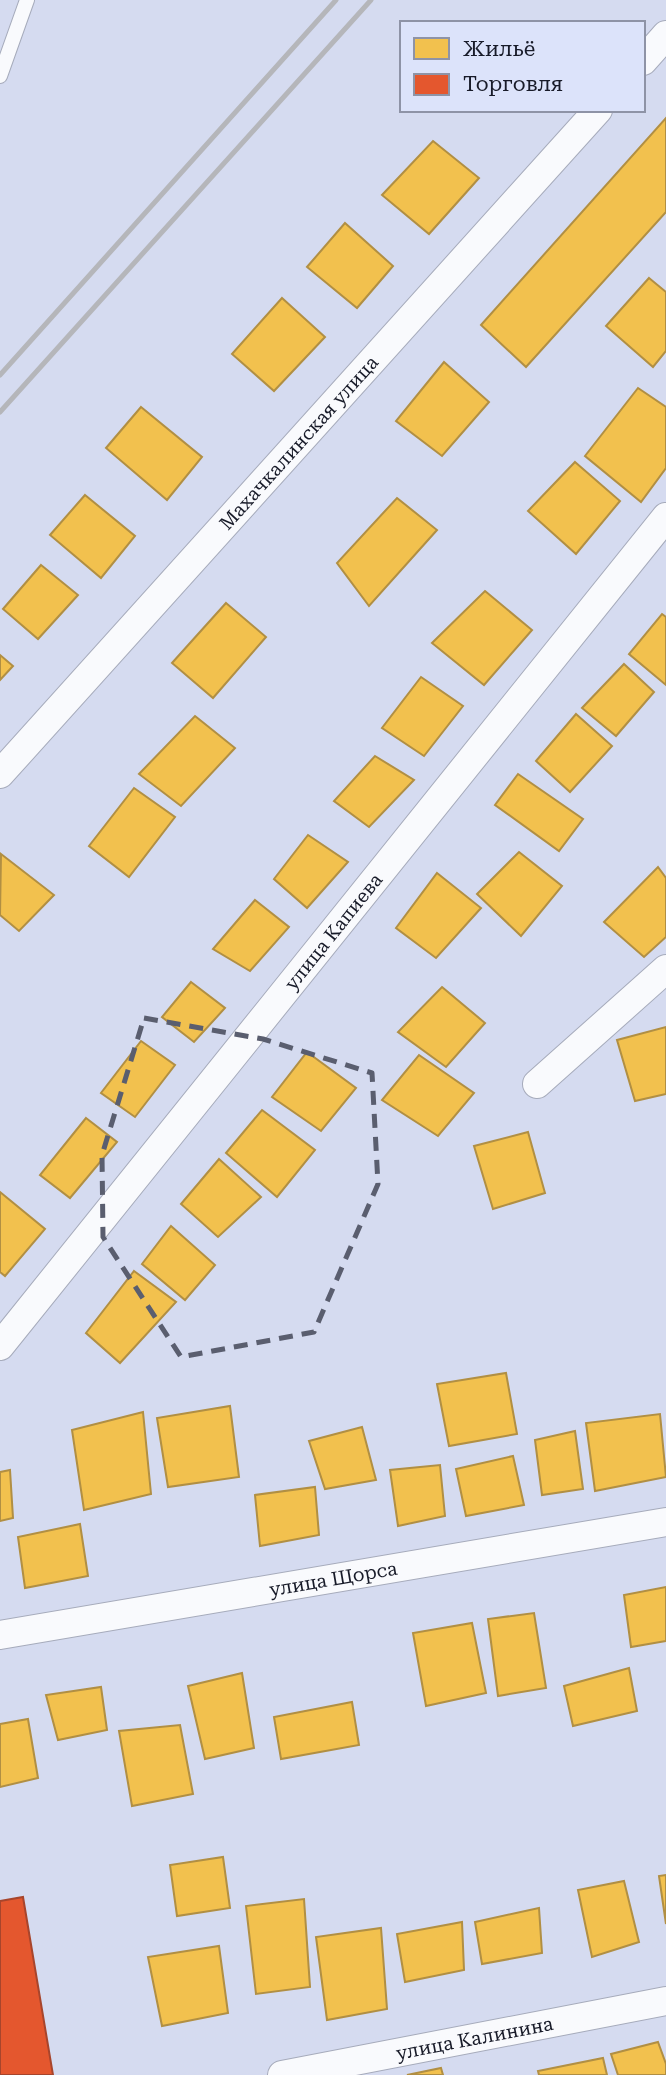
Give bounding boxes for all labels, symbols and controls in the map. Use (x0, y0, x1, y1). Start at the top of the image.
legend (400, 21, 645, 112)
text: Жильё (463, 37, 535, 61)
text: Торговля (463, 72, 563, 96)
street label: Махачкалинская улица (214, 350, 383, 534)
street label: улица Капиева (279, 868, 387, 994)
street label: улица Щорса (267, 1556, 400, 1601)
street label: улица Калинина (394, 2011, 556, 2064)

